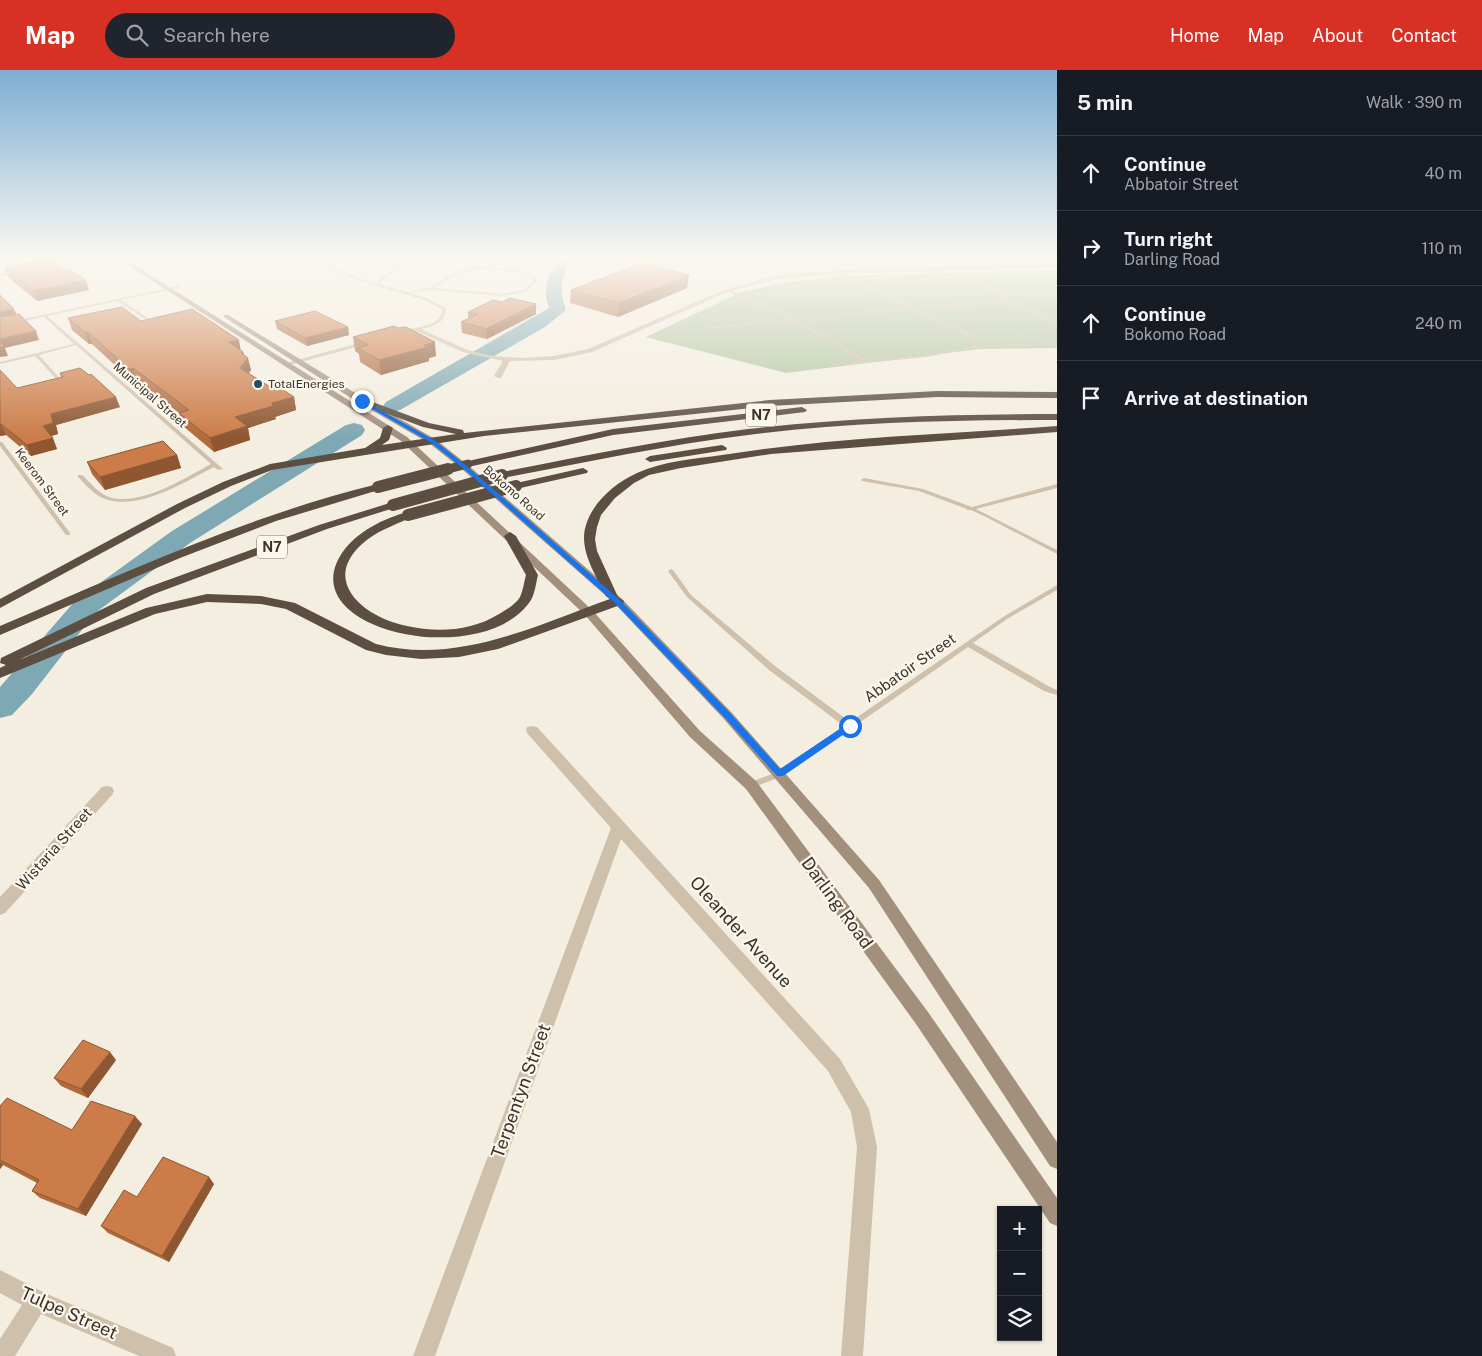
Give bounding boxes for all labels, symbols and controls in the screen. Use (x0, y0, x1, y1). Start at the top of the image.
search box (105, 13, 455, 58)
text: Map (25, 21, 75, 49)
icon: search (123, 21, 151, 49)
text: Search here (163, 24, 270, 46)
text: Home (1170, 25, 1220, 46)
text: Map (1248, 25, 1284, 46)
text: About (1312, 25, 1363, 46)
text: Contact (1391, 25, 1457, 46)
text: 5 min (1077, 90, 1133, 115)
text: Walk · 390 m (1366, 93, 1462, 112)
text: Continue (1124, 153, 1206, 175)
icon: ahead (1077, 159, 1105, 187)
text: 40 m (1424, 164, 1462, 183)
text: Abbatoir Street (1124, 175, 1239, 194)
text: Turn right (1124, 228, 1213, 250)
icon: right (1077, 234, 1105, 262)
text: 110 m (1421, 239, 1462, 258)
text: Darling Road (1124, 250, 1220, 269)
text: Continue (1124, 303, 1206, 325)
icon: ahead (1077, 309, 1105, 337)
text: 240 m (1415, 314, 1462, 333)
text: Bokomo Road (1124, 325, 1226, 344)
street label: Municipal Street (111, 359, 190, 431)
place label: TotalEnergies (268, 377, 344, 391)
marker: TotalEnergies (252, 378, 264, 390)
icon: arrive (1077, 384, 1105, 412)
text: Arrive at destination (1124, 387, 1308, 409)
route end (351, 390, 374, 413)
road number: N7 (746, 404, 776, 426)
street label: Keerom Street (12, 445, 72, 519)
street label: Bokomo Road (481, 463, 547, 523)
road number: N7 (257, 536, 287, 558)
street label: Abbatoir Street (861, 630, 959, 705)
route start (839, 715, 862, 738)
street label: Wistaria Street (12, 804, 95, 893)
street label: Darling Road (797, 853, 878, 953)
street label: Oleander Avenue (686, 872, 797, 992)
street label: Terpentyn Street (486, 1021, 555, 1161)
map controls (997, 1206, 1042, 1341)
button: + (997, 1206, 1042, 1251)
button: − (997, 1251, 1042, 1296)
street label: Tulpe Street (18, 1282, 121, 1343)
button: layers (997, 1296, 1042, 1341)

